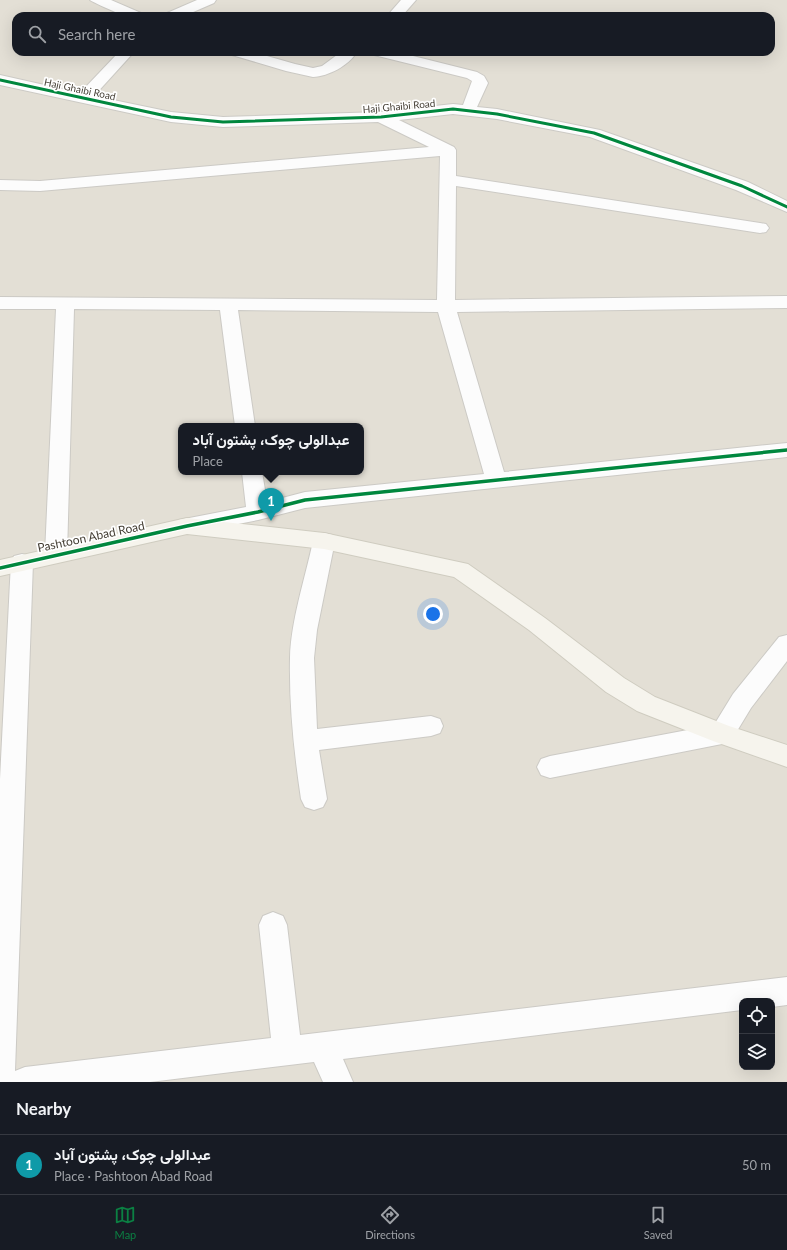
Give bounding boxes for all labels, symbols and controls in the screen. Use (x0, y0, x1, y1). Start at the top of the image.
search box (12, 12, 775, 56)
icon: search (26, 23, 48, 45)
text: Search here (58, 25, 135, 43)
street label: Haji Ghaibi Road (43, 76, 117, 102)
street label: Haji Ghaibi Road (362, 97, 436, 115)
popup (178, 423, 364, 475)
text: عبدالولی چوک، پشتون آباد (193, 430, 349, 448)
text: Place (193, 453, 223, 469)
pin: 1 (258, 488, 284, 521)
street label: Pashtoon Abad Road (36, 518, 146, 555)
your location (423, 604, 443, 624)
map controls (739, 998, 775, 1070)
button: locate (739, 998, 775, 1034)
button: layers (739, 1034, 775, 1070)
text: Nearby (16, 1098, 71, 1119)
text: عبدالولی چوک، پشتون آباد (54, 1145, 211, 1163)
text: 1 (25, 1157, 33, 1173)
text: 50 m (742, 1157, 771, 1173)
text: Place · Pashtoon Abad Road (54, 1168, 213, 1184)
tab: Map (114, 1204, 136, 1241)
tab: Directions (365, 1204, 415, 1241)
tab: Saved (644, 1204, 673, 1241)

